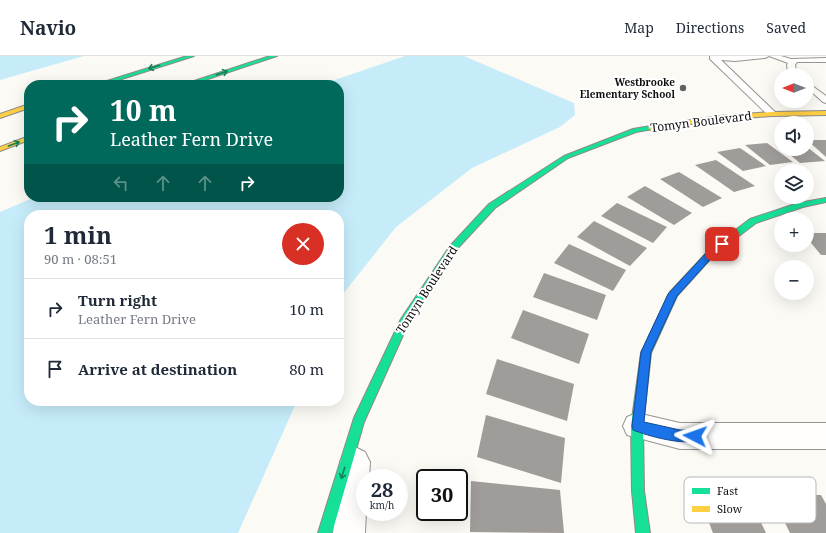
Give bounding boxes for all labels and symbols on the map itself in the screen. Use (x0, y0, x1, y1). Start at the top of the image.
one-way arrow (148, 64, 161, 71)
north arrow (774, 68, 814, 108)
one-way arrow (215, 69, 228, 76)
place label: Westbrooke Elementary School (580, 75, 675, 101)
marker: Westbrooke Elementary School (678, 83, 688, 93)
street label: Tomyn Boulevard (649, 107, 753, 136)
one-way arrow (8, 139, 20, 147)
pin (705, 227, 739, 261)
street label: Tomyn Boulevard (392, 242, 462, 337)
position arrow (674, 415, 716, 457)
one-way arrow (339, 467, 346, 480)
speed limit sign: 30 (416, 469, 468, 521)
legend (684, 477, 816, 523)
text: Fast (717, 483, 738, 498)
text: Slow (717, 501, 743, 516)

